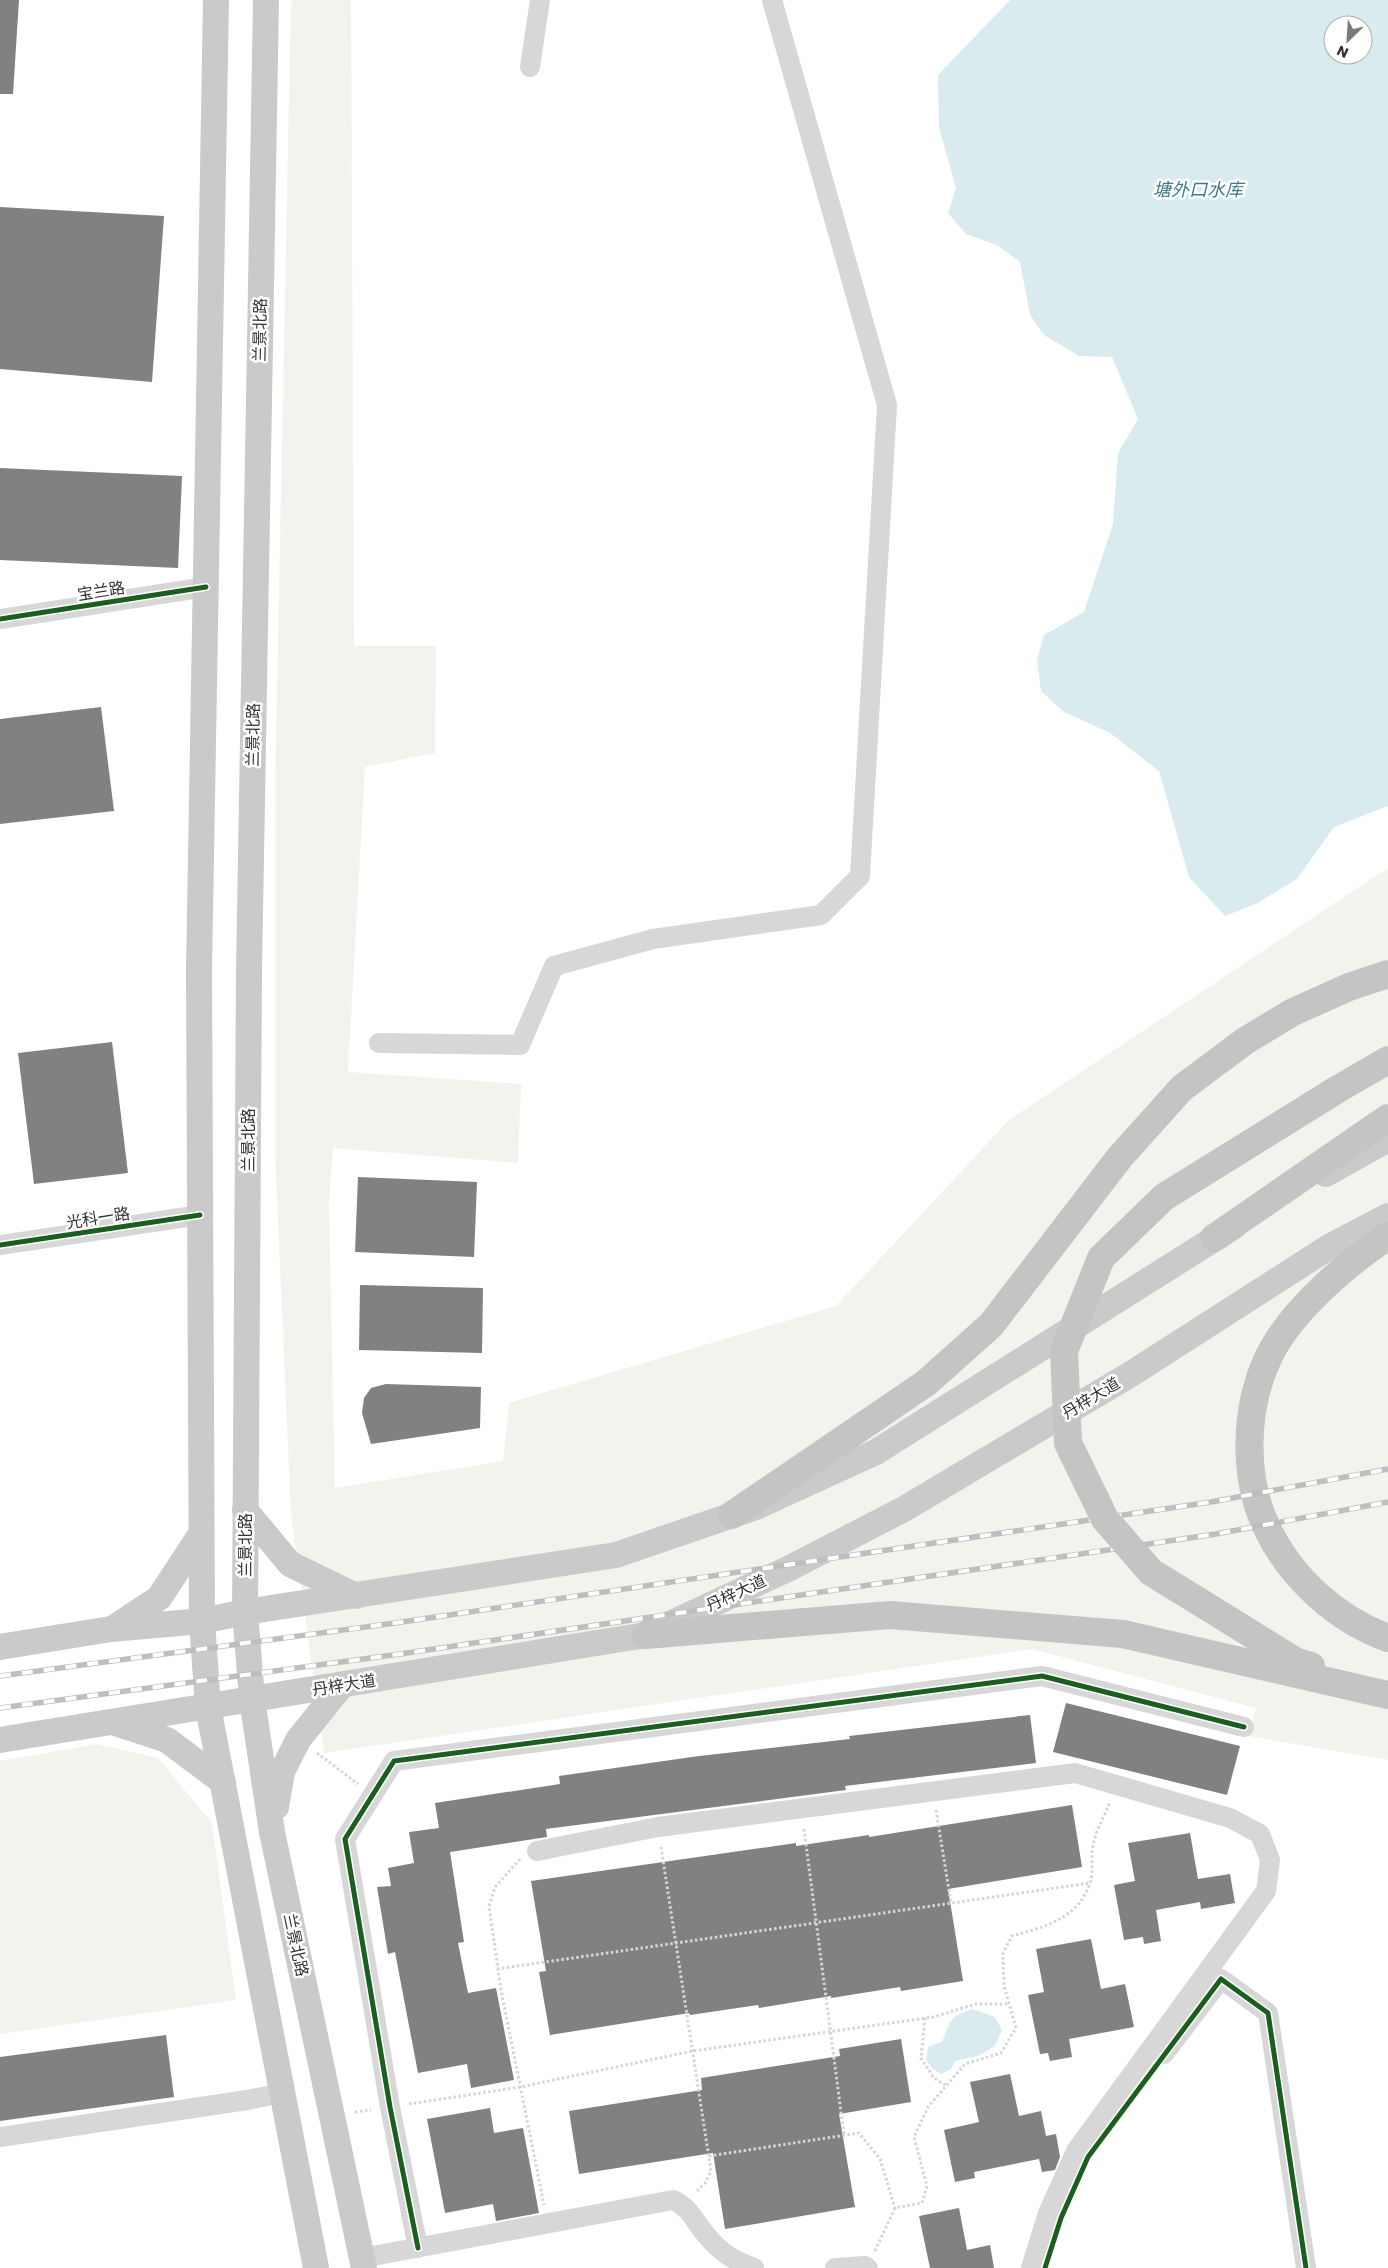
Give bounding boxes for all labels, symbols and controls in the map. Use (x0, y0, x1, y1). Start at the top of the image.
north arrow (1323, 15, 1373, 65)
text: N (1334, 40, 1352, 63)
water label: 塘外口水库 (1153, 177, 1246, 202)
street label: 兰景北路 (248, 298, 272, 362)
street label: 宝兰路 (75, 576, 127, 606)
street label: 兰景北路 (241, 703, 265, 767)
street label: 兰景北路 (237, 1108, 260, 1172)
street label: 光科一路 (65, 1202, 131, 1234)
street label: 丹梓大道 (1058, 1372, 1124, 1424)
street label: 兰景北路 (234, 1513, 257, 1577)
street label: 丹梓大道 (702, 1569, 770, 1617)
street label: 丹梓大道 (311, 1669, 377, 1701)
street label: 兰景北路 (278, 1911, 314, 1979)

